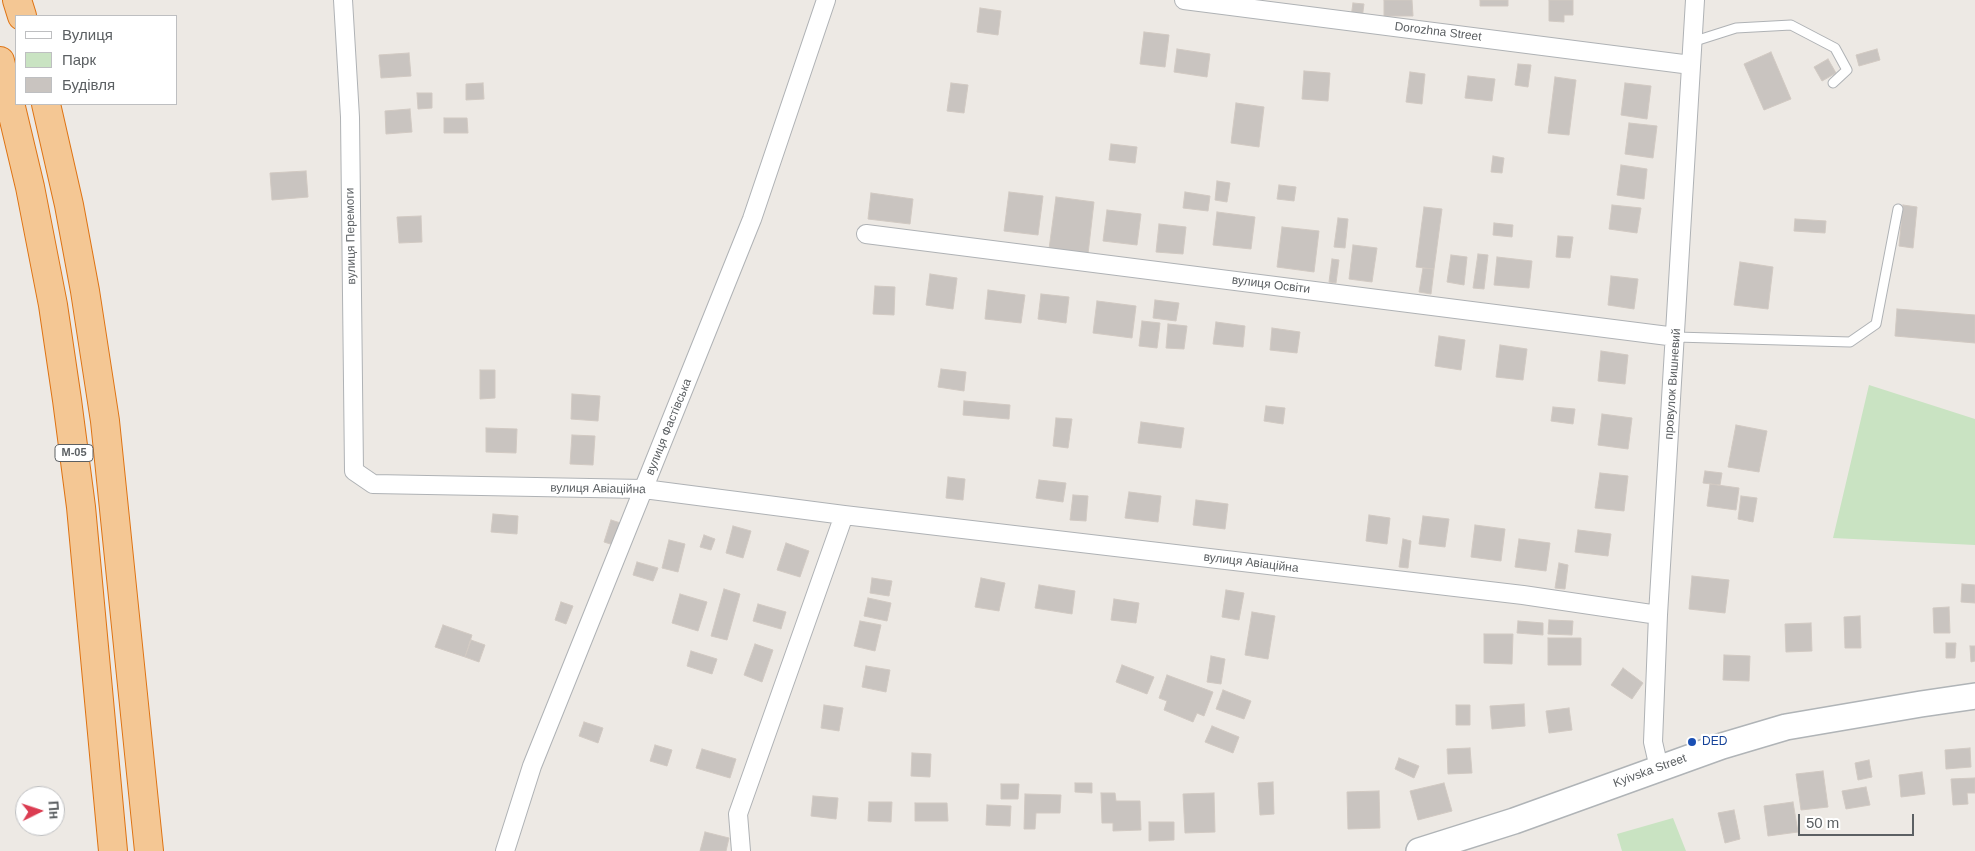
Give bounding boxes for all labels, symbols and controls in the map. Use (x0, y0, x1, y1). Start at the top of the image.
legend (15, 15, 178, 105)
street label: Dorozhna Street (1394, 20, 1482, 44)
text: Вулиця (62, 26, 113, 43)
text: Парк (62, 51, 96, 68)
text: Будівля (62, 76, 115, 93)
street label: вулиця Перемоги (343, 187, 359, 285)
street label: вулиця Освіти (1231, 273, 1311, 297)
street label: провулок Вишневий (1662, 328, 1684, 440)
street label: вулиця Фастівська (643, 377, 695, 477)
road number: М-05 (55, 444, 93, 462)
street label: вулиця Авіаційна (550, 481, 646, 497)
street label: вулиця Авіаційна (1203, 550, 1299, 576)
place label: DED (1702, 735, 1727, 749)
marker: DED (1686, 736, 1698, 748)
street label: Kyivska Street (1612, 751, 1688, 791)
north arrow (15, 786, 65, 836)
text: Пн (45, 800, 63, 820)
scale bar (1800, 804, 1916, 836)
text: 50 m (1806, 814, 1839, 831)

